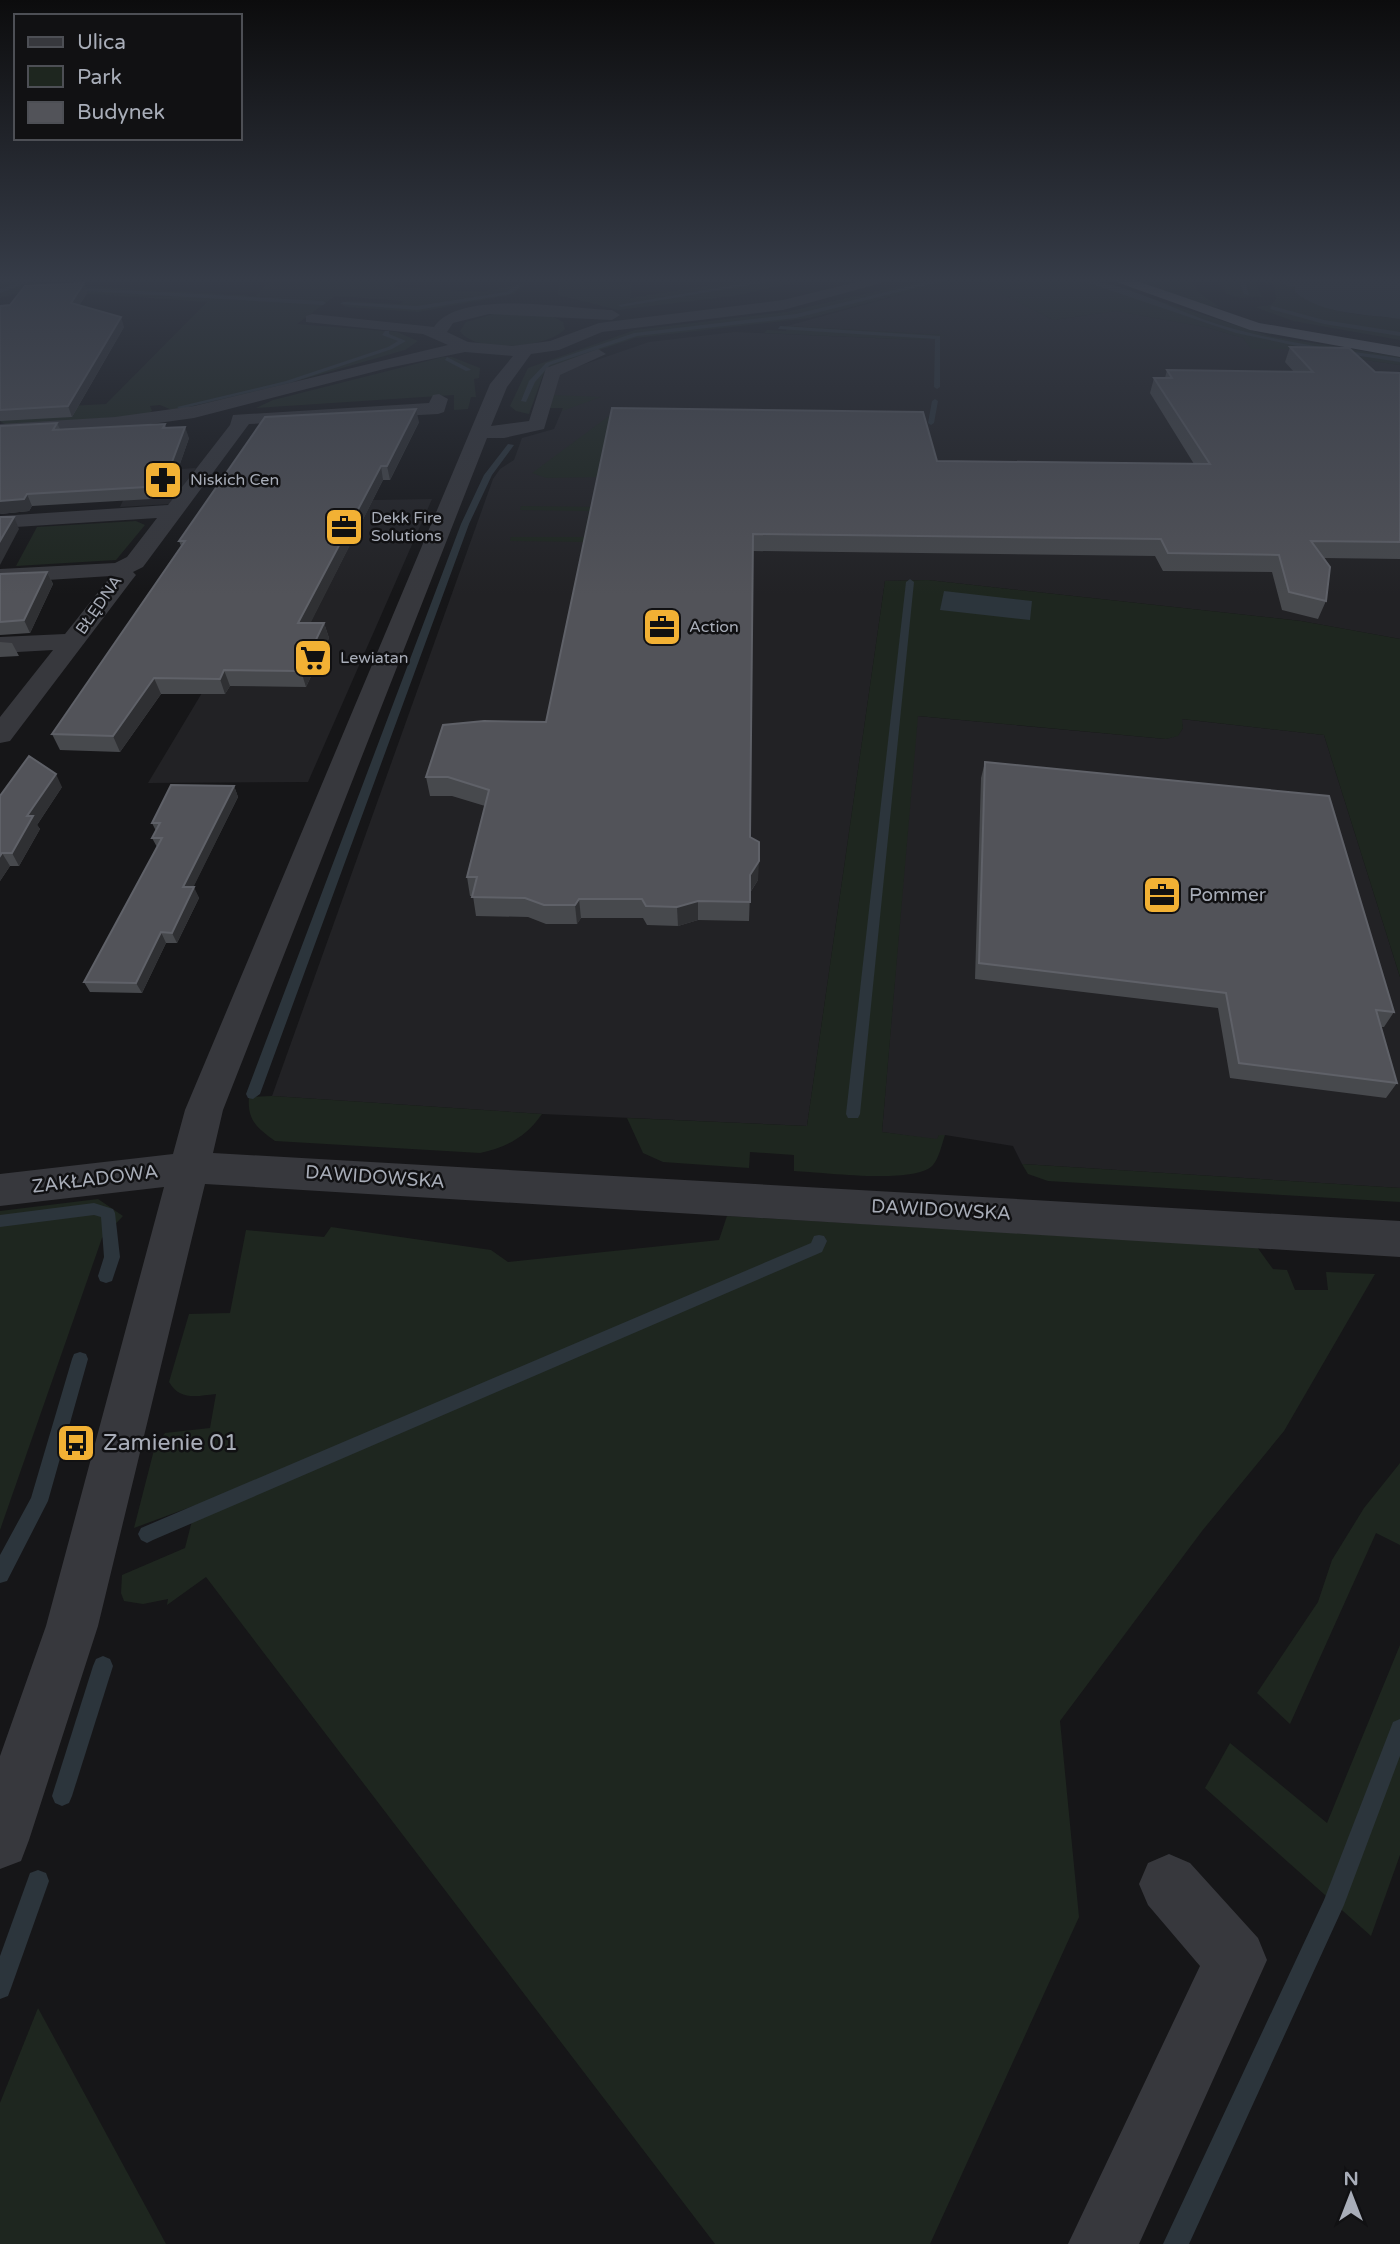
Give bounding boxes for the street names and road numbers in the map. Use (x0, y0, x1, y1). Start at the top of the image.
street label: BŁĘDNA (71, 572, 127, 638)
street label: ZAKŁADOWA (31, 1160, 159, 1198)
street label: DAWIDOWSKA (304, 1161, 446, 1193)
street label: DAWIDOWSKA (871, 1195, 1011, 1225)

